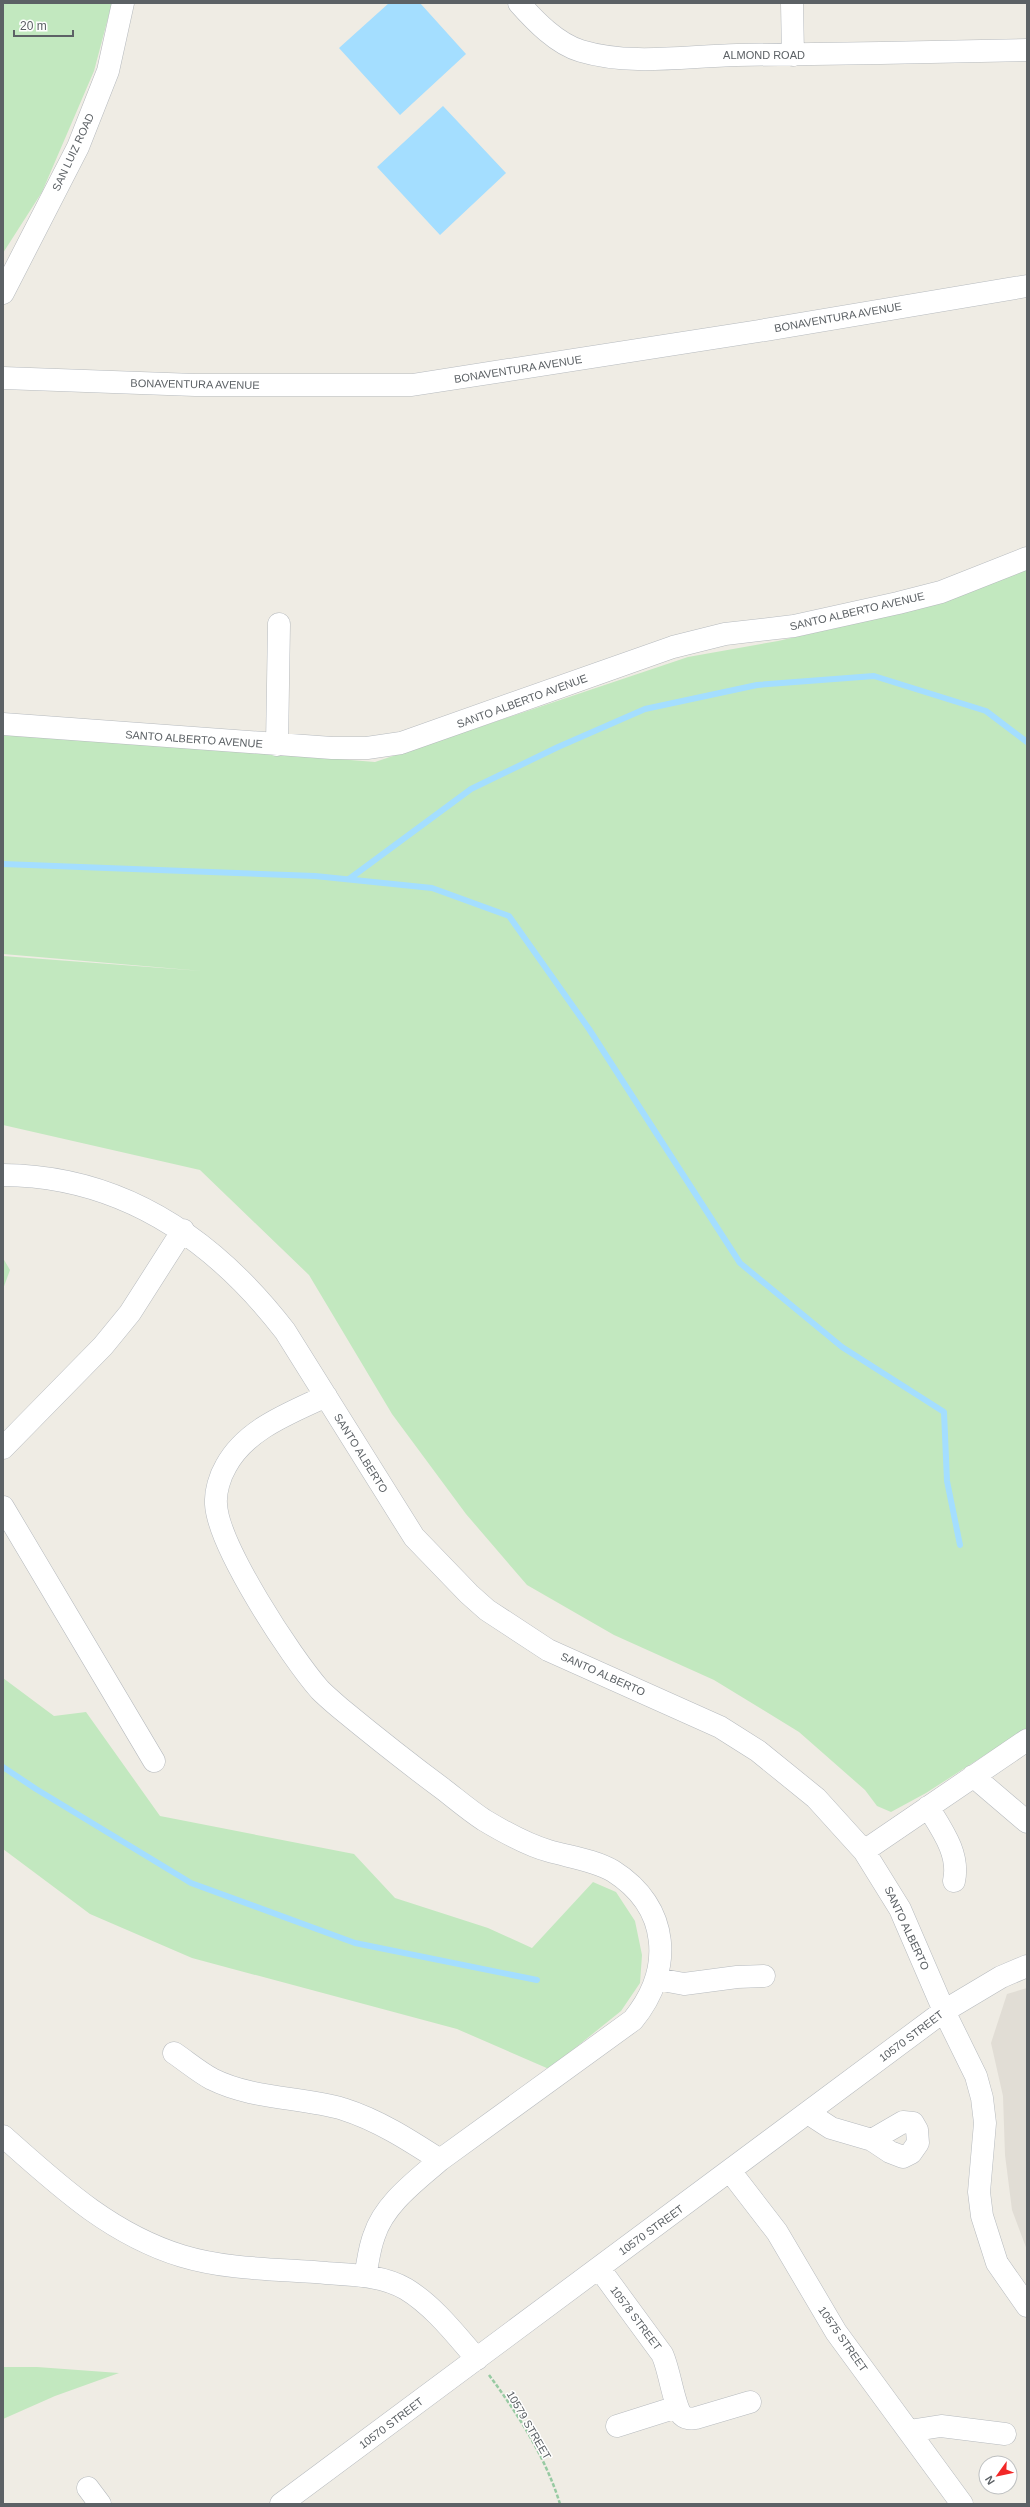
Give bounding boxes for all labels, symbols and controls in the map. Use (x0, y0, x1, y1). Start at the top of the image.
scale bar (14, 12, 73, 38)
text: 20 m (20, 19, 47, 33)
street label: ALMOND ROAD (723, 49, 805, 61)
street label: SAN LUIZ ROAD (50, 111, 96, 193)
street label: BONAVENTURA AVENUE (773, 300, 903, 334)
street label: BONAVENTURA AVENUE (453, 353, 583, 385)
street label: BONAVENTURA AVENUE (130, 377, 260, 391)
street label: SANTO ALBERTO AVENUE (788, 590, 926, 632)
street label: SANTO ALBERTO AVENUE (455, 672, 589, 730)
street label: SANTO ALBERTO AVENUE (125, 728, 263, 750)
street label: SANTO ALBERTO (332, 1411, 390, 1495)
street label: SANTO ALBERTO (559, 1650, 647, 1698)
street label: SANTO ALBERTO (882, 1884, 932, 1972)
street label: 10570 STREET (877, 2008, 946, 2064)
street label: 10570 STREET (616, 2202, 686, 2257)
street label: 10578 STREET (608, 2284, 664, 2353)
street label: 10575 STREET (816, 2304, 870, 2374)
street label: 10579 STREET (505, 2389, 554, 2462)
street label: 10570 STREET (357, 2395, 426, 2451)
north arrow (978, 2455, 1018, 2495)
text: N (982, 2474, 997, 2487)

